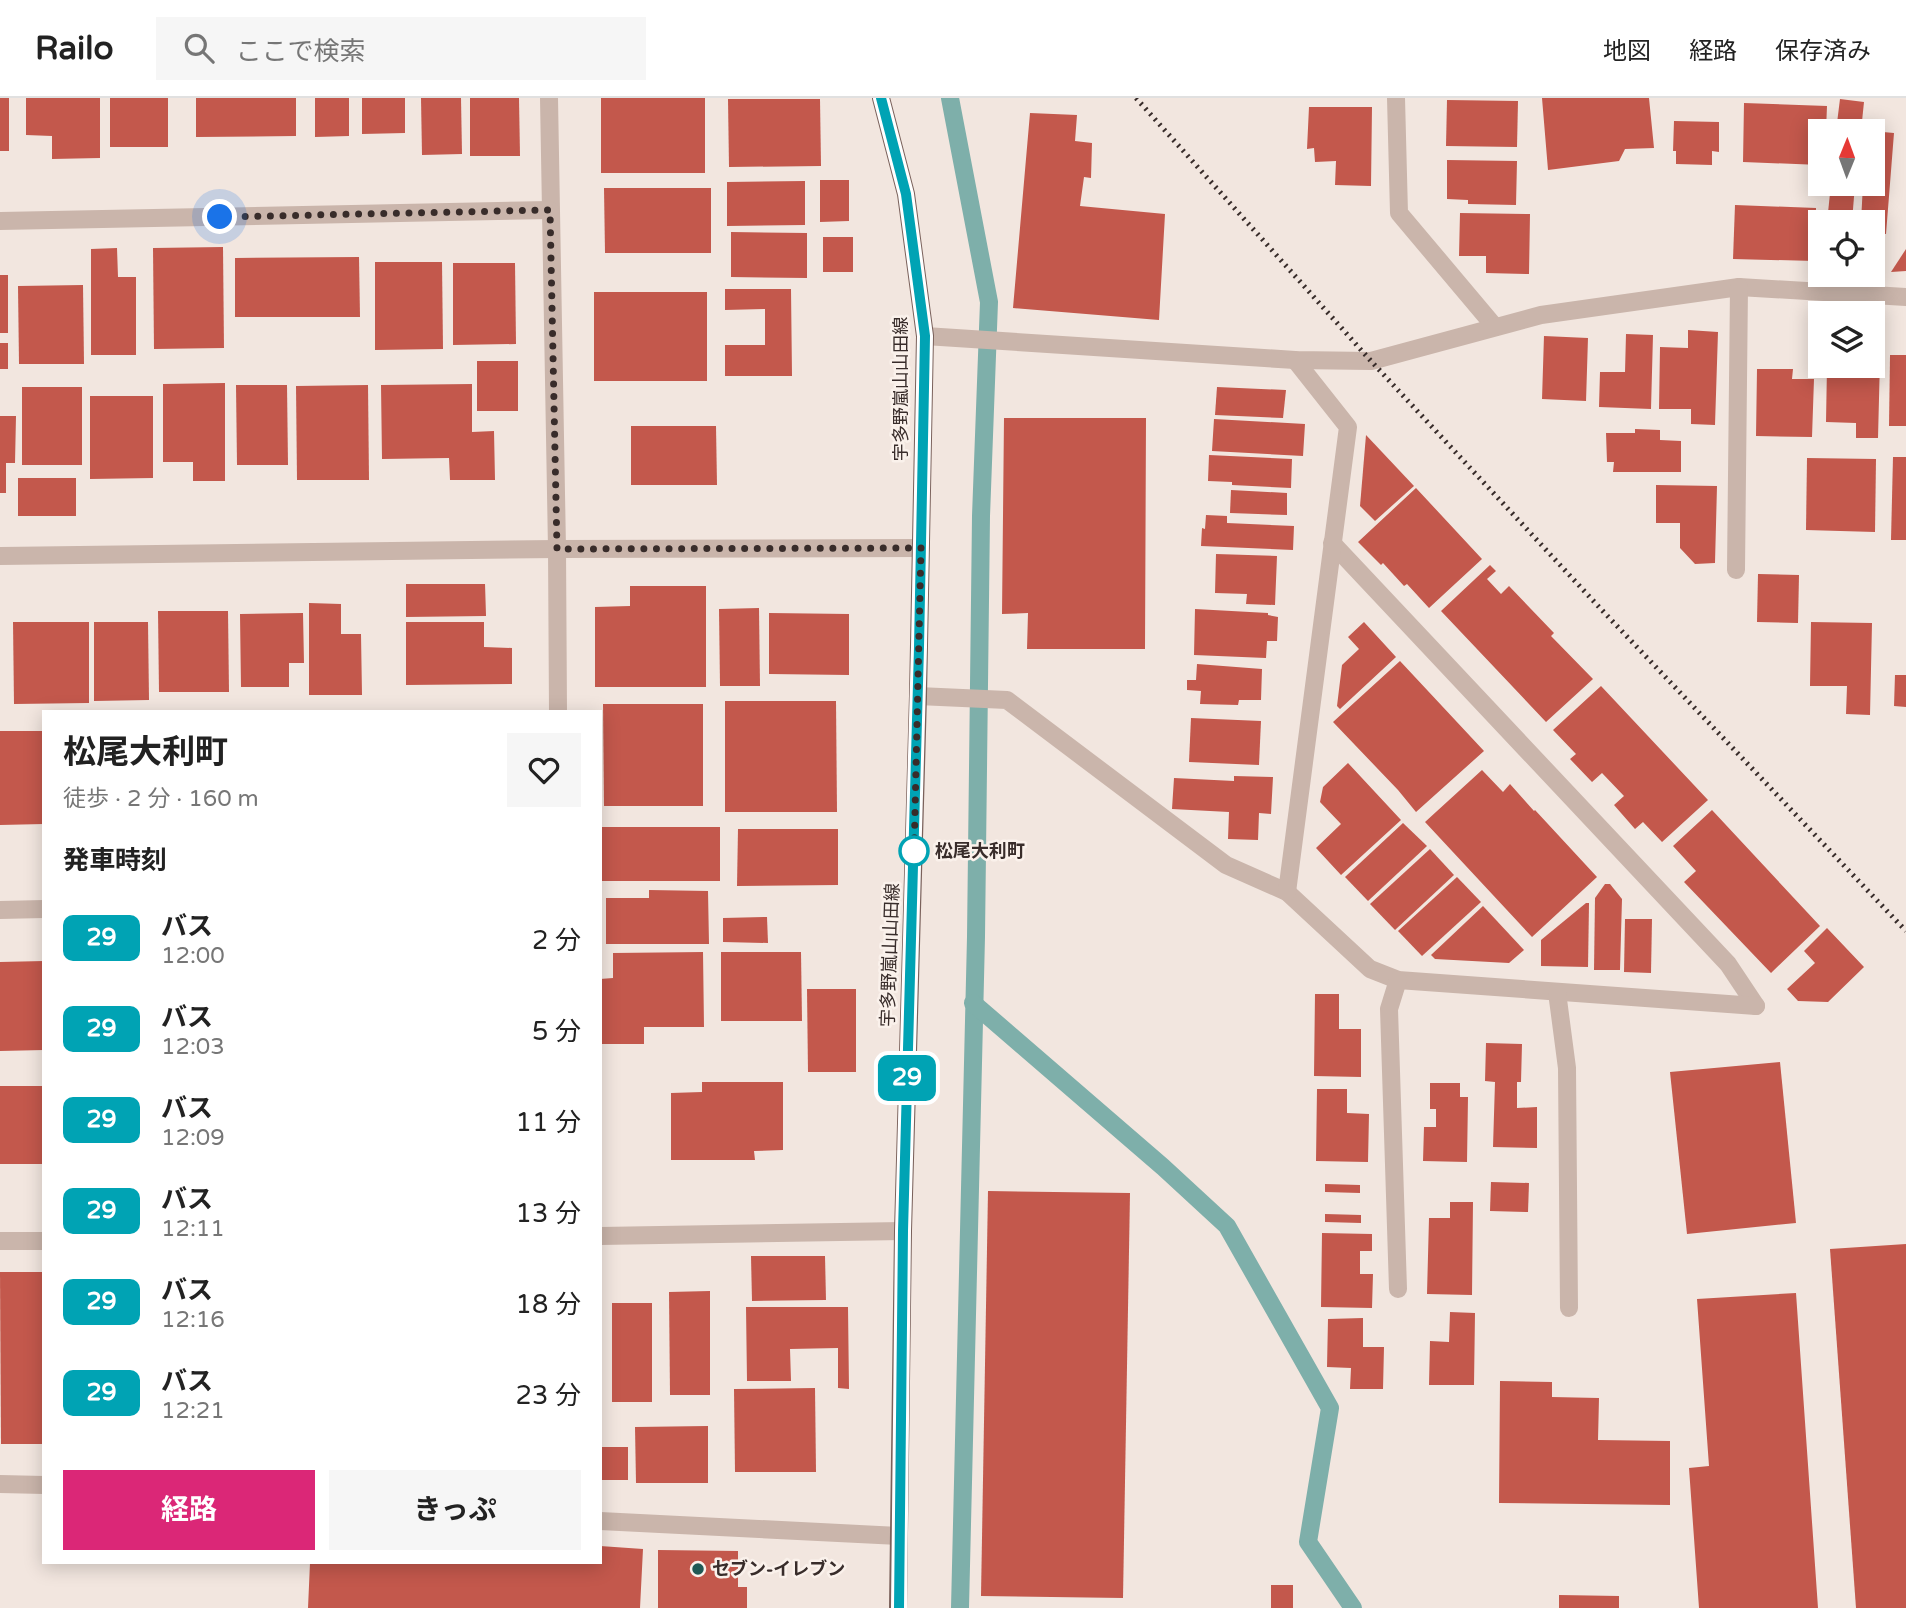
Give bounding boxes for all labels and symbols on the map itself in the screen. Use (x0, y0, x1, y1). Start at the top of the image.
north arrow (1808, 119, 1885, 196)
your location (202, 199, 237, 234)
street label: 宇多野嵐山山田線 (890, 317, 912, 461)
marker: 松尾大利町 (899, 836, 929, 866)
place label: 松尾大利町 (935, 840, 1025, 862)
street label: 宇多野嵐山山田線 (876, 883, 904, 1027)
line badge: 29 (876, 1055, 939, 1101)
place label: セブン-イレブン (712, 1558, 845, 1580)
marker: セブン-イレブン (690, 1561, 706, 1577)

